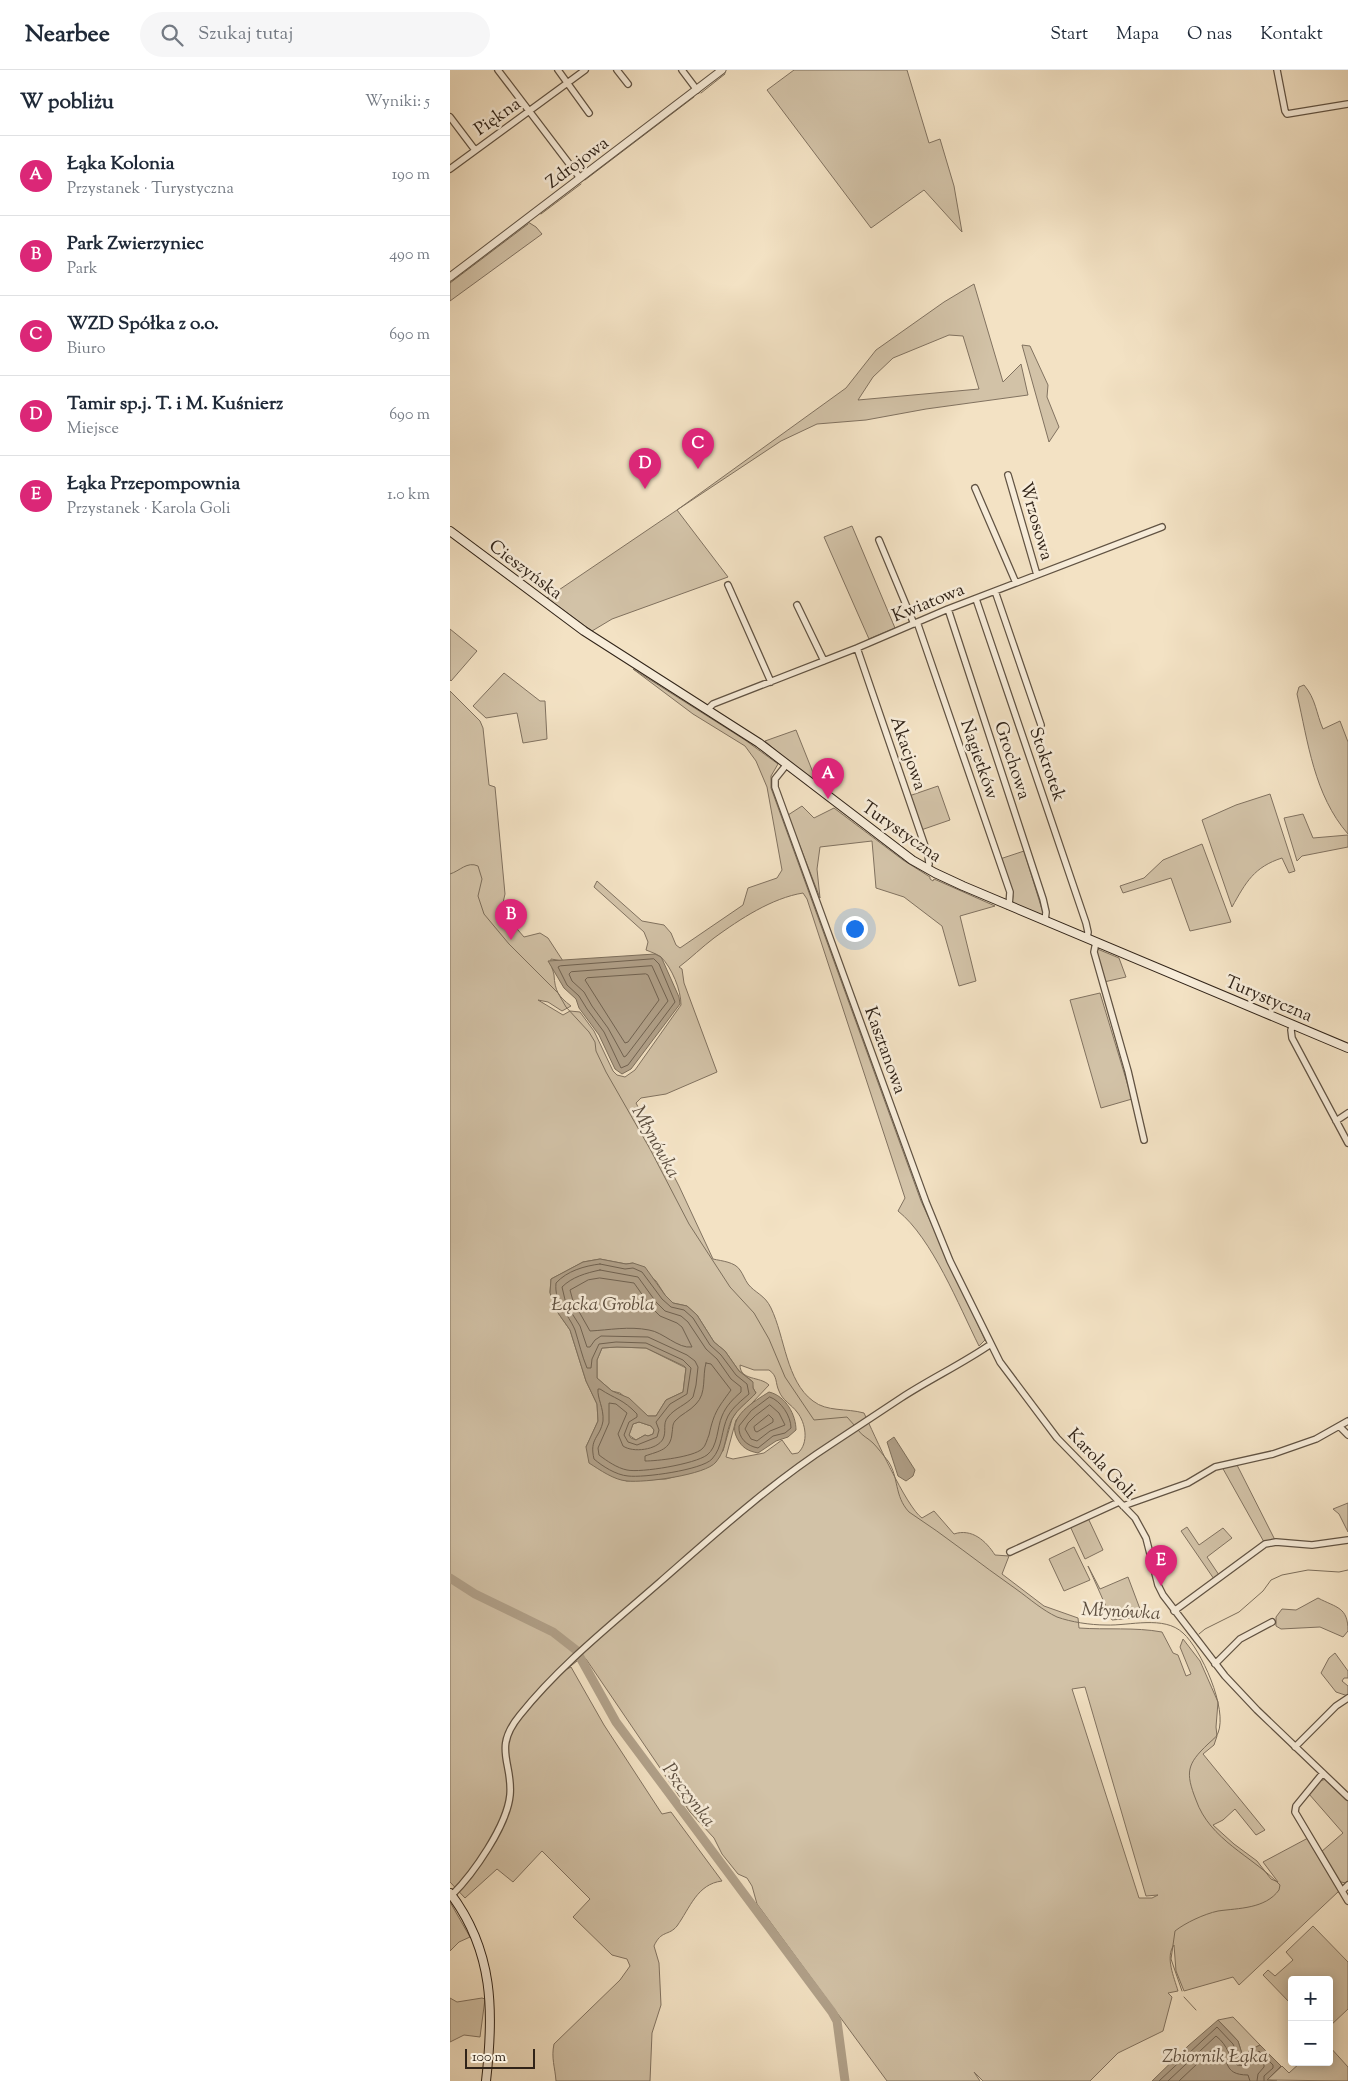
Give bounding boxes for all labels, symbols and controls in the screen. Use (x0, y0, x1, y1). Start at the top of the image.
search box (140, 12, 490, 57)
text: Nearbee (25, 18, 110, 52)
icon: search (158, 21, 186, 49)
text: Szukaj tutaj (198, 21, 293, 48)
text: Start (1050, 22, 1088, 48)
text: Mapa (1116, 22, 1159, 48)
text: O nas (1187, 22, 1232, 48)
text: Kontakt (1260, 22, 1323, 48)
text: W pobliżu (20, 88, 114, 118)
text: Wyniki: 5 (365, 91, 430, 114)
street label: Piękna (469, 92, 527, 143)
street label: Zdrojowa (541, 131, 615, 196)
text: Łąka Kolonia (67, 151, 174, 178)
text: A (30, 164, 43, 187)
text: 190 m (392, 164, 430, 187)
text: Przystanek · Turystyczna (67, 178, 234, 201)
text: Park Zwierzyniec (67, 231, 204, 258)
text: B (31, 244, 41, 267)
text: 490 m (389, 244, 430, 267)
text: Park (67, 258, 98, 281)
text: WZD Spółka z o.o. (67, 311, 219, 338)
text: C (30, 324, 42, 347)
text: 690 m (389, 324, 430, 347)
text: Biuro (67, 338, 106, 361)
text: Tamir sp.j. T. i M. Kuśnierz (67, 391, 283, 418)
text: D (30, 404, 42, 427)
text: 690 m (389, 404, 430, 427)
text: Miejsce (67, 418, 119, 441)
pin: C (682, 428, 714, 469)
pin: D (629, 448, 661, 489)
text: Łąka Przepompownia (67, 471, 240, 498)
street label: Wrzosowa (1011, 479, 1059, 564)
text: E (31, 484, 41, 507)
text: 1.0 km (387, 484, 430, 507)
text: Przystanek · Karola Goli (67, 498, 231, 521)
street label: Cieszyńska (483, 534, 567, 607)
street label: Kwiatowa (889, 578, 969, 630)
street label: Akacjowa (882, 713, 932, 794)
street label: Nagietków (952, 716, 1004, 804)
street label: Grochowa (986, 718, 1036, 803)
street label: Stokrotek (1021, 724, 1071, 805)
pin: A (812, 758, 844, 799)
street label: Turystyczna (855, 795, 946, 870)
pin: B (495, 899, 527, 940)
your location (842, 916, 868, 942)
street label: Turystyczna (1220, 970, 1316, 1030)
street label: Kasztanowa (856, 1003, 912, 1098)
water label: Młynówka (624, 1101, 686, 1184)
water label: Łącka Grobla (551, 1292, 655, 1319)
street label: Karola Goli (1060, 1423, 1141, 1506)
pin: E (1145, 1545, 1177, 1586)
water label: Młynówka (1081, 1597, 1161, 1628)
water label: Pszczynka (655, 1758, 721, 1834)
map controls (1288, 1976, 1333, 2066)
button: + (1288, 1976, 1333, 2021)
button: − (1288, 2021, 1333, 2066)
water label: Zbiornik Łąka (1162, 2044, 1268, 2071)
scale bar (465, 2046, 535, 2069)
text: 100 m (472, 2048, 506, 2068)

